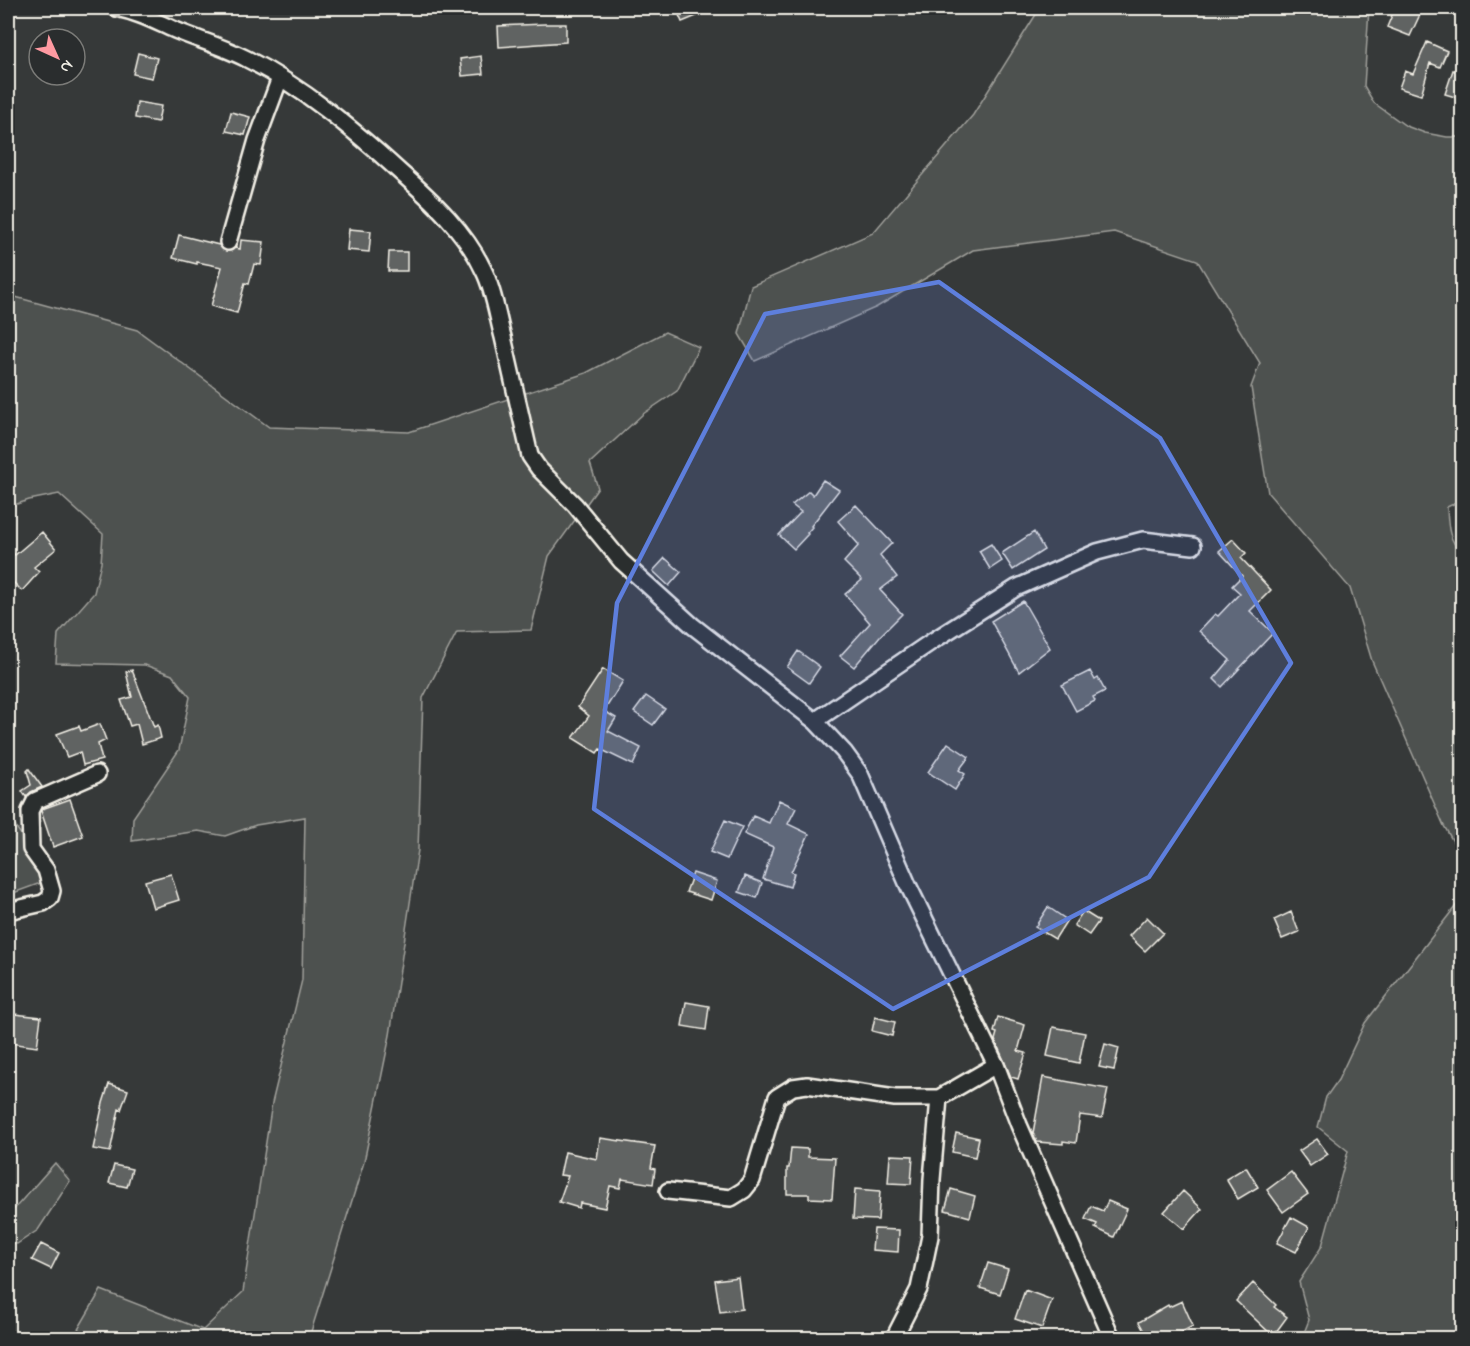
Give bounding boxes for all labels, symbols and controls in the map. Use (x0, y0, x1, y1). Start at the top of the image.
north arrow (27, 27, 87, 87)
text: N (54, 54, 79, 79)

